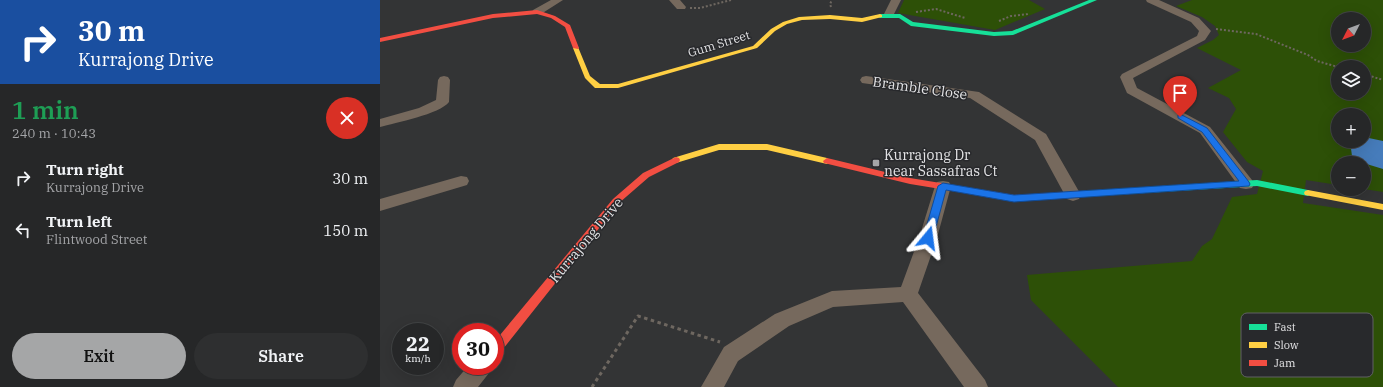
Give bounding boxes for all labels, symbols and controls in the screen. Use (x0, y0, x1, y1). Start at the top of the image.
text: 30 m (78, 12, 145, 49)
north arrow (1331, 12, 1371, 52)
map controls (1331, 12, 1371, 196)
icon: right (12, 16, 64, 68)
street label: Gum Street (686, 27, 752, 60)
text: Kurrajong Drive (78, 48, 214, 71)
button: layers (1331, 60, 1371, 100)
street label: Bramble Close (872, 72, 968, 104)
pin (1163, 76, 1197, 117)
icon: arrive (1169, 82, 1191, 104)
text: 1 min (12, 94, 79, 126)
button: close (326, 97, 368, 139)
button: + (1331, 108, 1371, 148)
text: 240 m · 10:43 (12, 125, 96, 142)
place label: Kurrajong Dr near Sassafras Ct (884, 146, 998, 180)
button: − (1331, 156, 1371, 196)
marker: Kurrajong Dr near Sassafras Ct (871, 158, 881, 168)
text: Turn right (46, 160, 124, 179)
icon: right (12, 167, 34, 189)
text: 30 m (332, 169, 368, 188)
text: Kurrajong Drive (46, 179, 144, 196)
street label: Kurrajong Drive (545, 194, 627, 286)
text: Turn left (46, 212, 112, 231)
position arrow (907, 217, 949, 259)
icon: left (12, 219, 34, 241)
text: 150 m (323, 221, 368, 240)
text: Flintwood Street (46, 231, 147, 248)
legend (1241, 313, 1373, 377)
text: Fast (1274, 320, 1296, 334)
speed limit sign: 30 (452, 323, 504, 375)
text: 22 (406, 330, 430, 357)
button: Exit (12, 333, 186, 379)
button: Share (194, 333, 368, 379)
text: Slow (1274, 338, 1299, 352)
text: km/h (405, 352, 431, 365)
text: Jam (1274, 356, 1296, 370)

